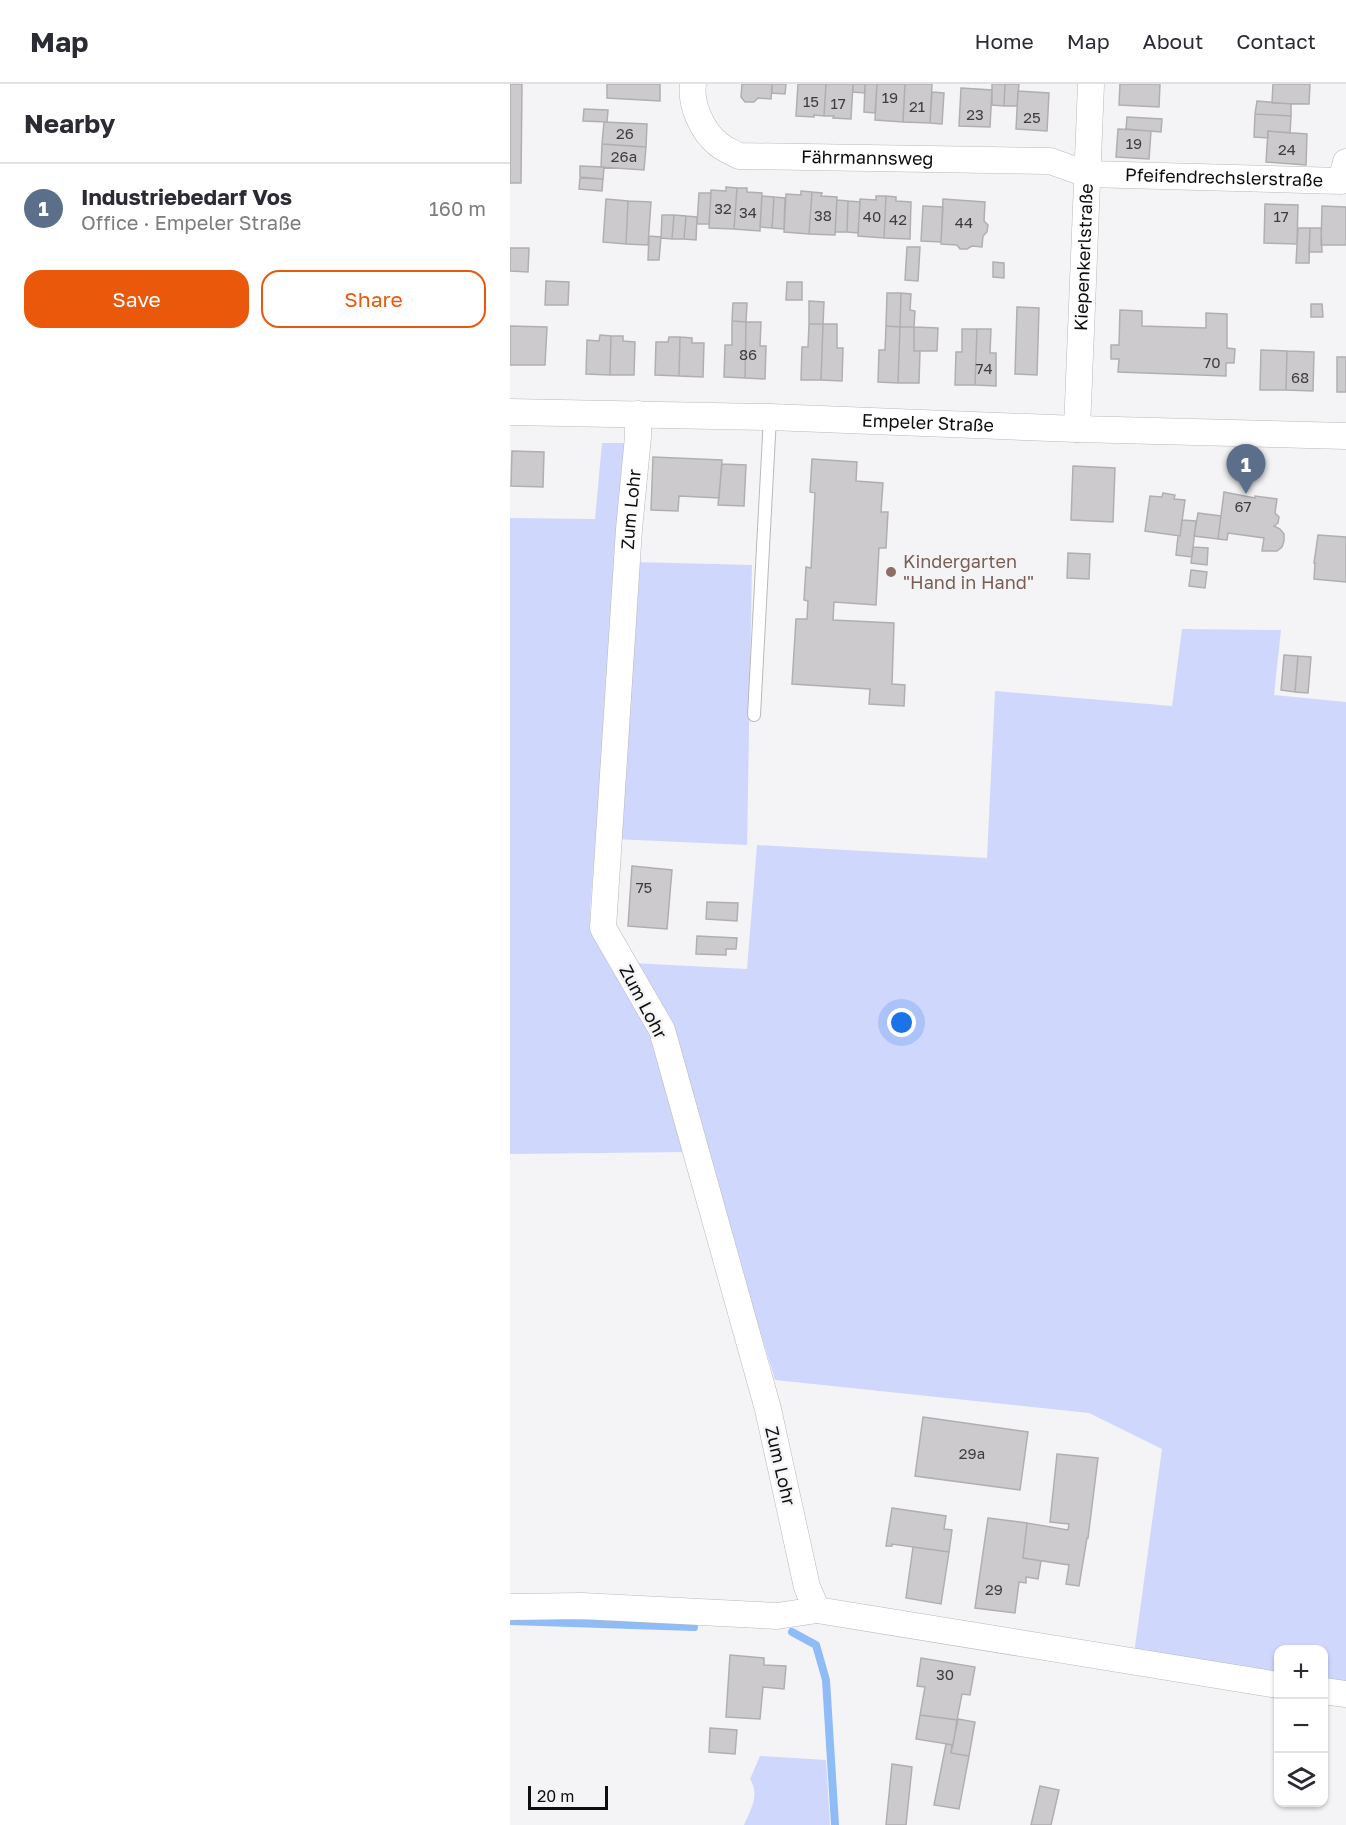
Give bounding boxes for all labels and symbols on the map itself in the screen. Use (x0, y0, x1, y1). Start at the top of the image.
house number: 19 (882, 88, 898, 106)
house number: 15 (803, 92, 819, 110)
house number: 17 (830, 94, 846, 112)
house number: 21 (909, 97, 925, 115)
house number: 23 (966, 105, 984, 123)
house number: 25 (1023, 108, 1041, 126)
house number: 26 (616, 124, 634, 142)
house number: 19 (1126, 134, 1142, 152)
house number: 24 (1278, 140, 1296, 158)
street label: Fährmannsweg (801, 145, 934, 169)
house number: 26a (611, 147, 637, 165)
street label: Pfeifendrechslerstraße (1125, 163, 1323, 191)
street label: Kiepenkerlstraße (1069, 183, 1097, 332)
house number: 32 (714, 199, 732, 217)
house number: 34 (739, 203, 757, 221)
house number: 38 (814, 206, 832, 224)
house number: 40 (863, 207, 881, 225)
house number: 17 (1273, 207, 1289, 225)
house number: 42 (889, 210, 907, 228)
house number: 44 (955, 213, 973, 231)
house number: 86 (739, 345, 757, 363)
house number: 70 (1203, 353, 1221, 371)
house number: 74 (975, 359, 993, 377)
house number: 68 (1291, 368, 1309, 386)
street label: Empeler Straße (861, 409, 994, 436)
pin: 1 (1226, 444, 1266, 494)
street label: Zum Lohr (616, 468, 645, 550)
house number: 67 (1234, 497, 1252, 515)
place label: Kindergarten "Hand in Hand" (903, 550, 1034, 593)
marker: Kindergarten "Hand in Hand" (884, 565, 898, 579)
house number: 75 (636, 878, 652, 896)
street label: Zum Lohr (615, 961, 673, 1042)
your location (887, 1008, 916, 1037)
street label: Zum Lohr (761, 1424, 801, 1508)
house number: 29a (959, 1444, 985, 1462)
house number: 29 (985, 1580, 1003, 1598)
house number: 30 (936, 1665, 954, 1683)
scale bar (528, 1783, 608, 1810)

